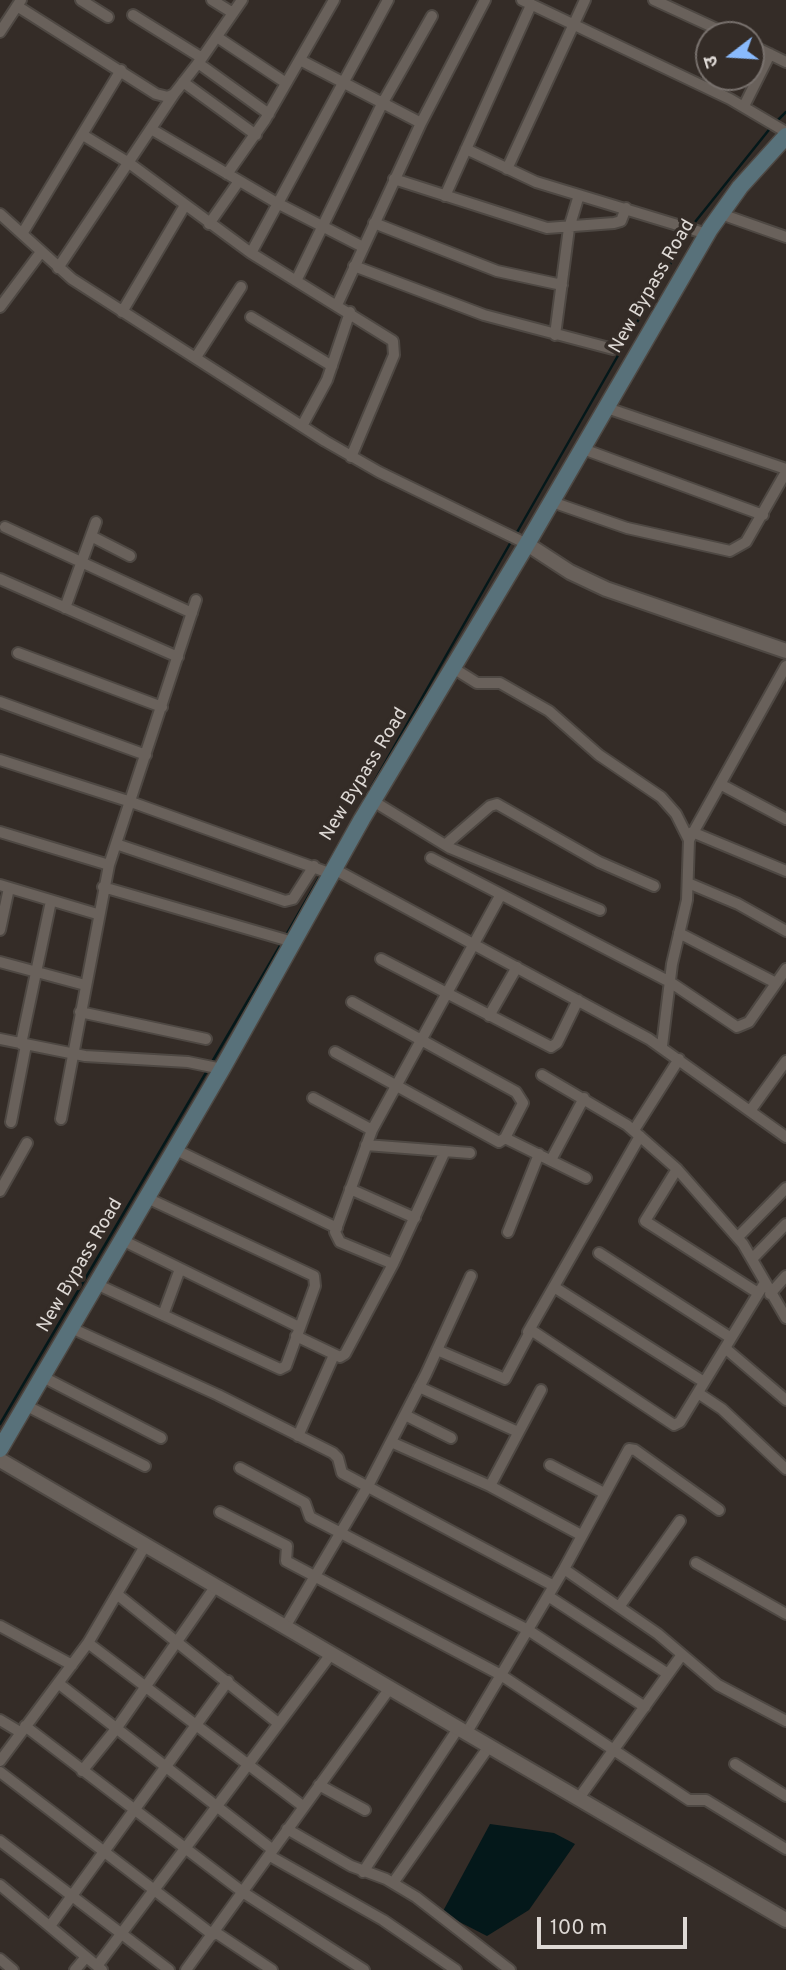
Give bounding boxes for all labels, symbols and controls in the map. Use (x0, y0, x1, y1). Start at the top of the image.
north arrow (695, 21, 765, 91)
text: उ (699, 53, 725, 70)
street label: New Bypass Road (605, 216, 701, 358)
street label: New Bypass Road (316, 704, 414, 846)
street label: New Bypass Road (33, 1195, 129, 1337)
scale bar (541, 1904, 692, 1948)
text: 100 m (550, 1915, 607, 1942)

